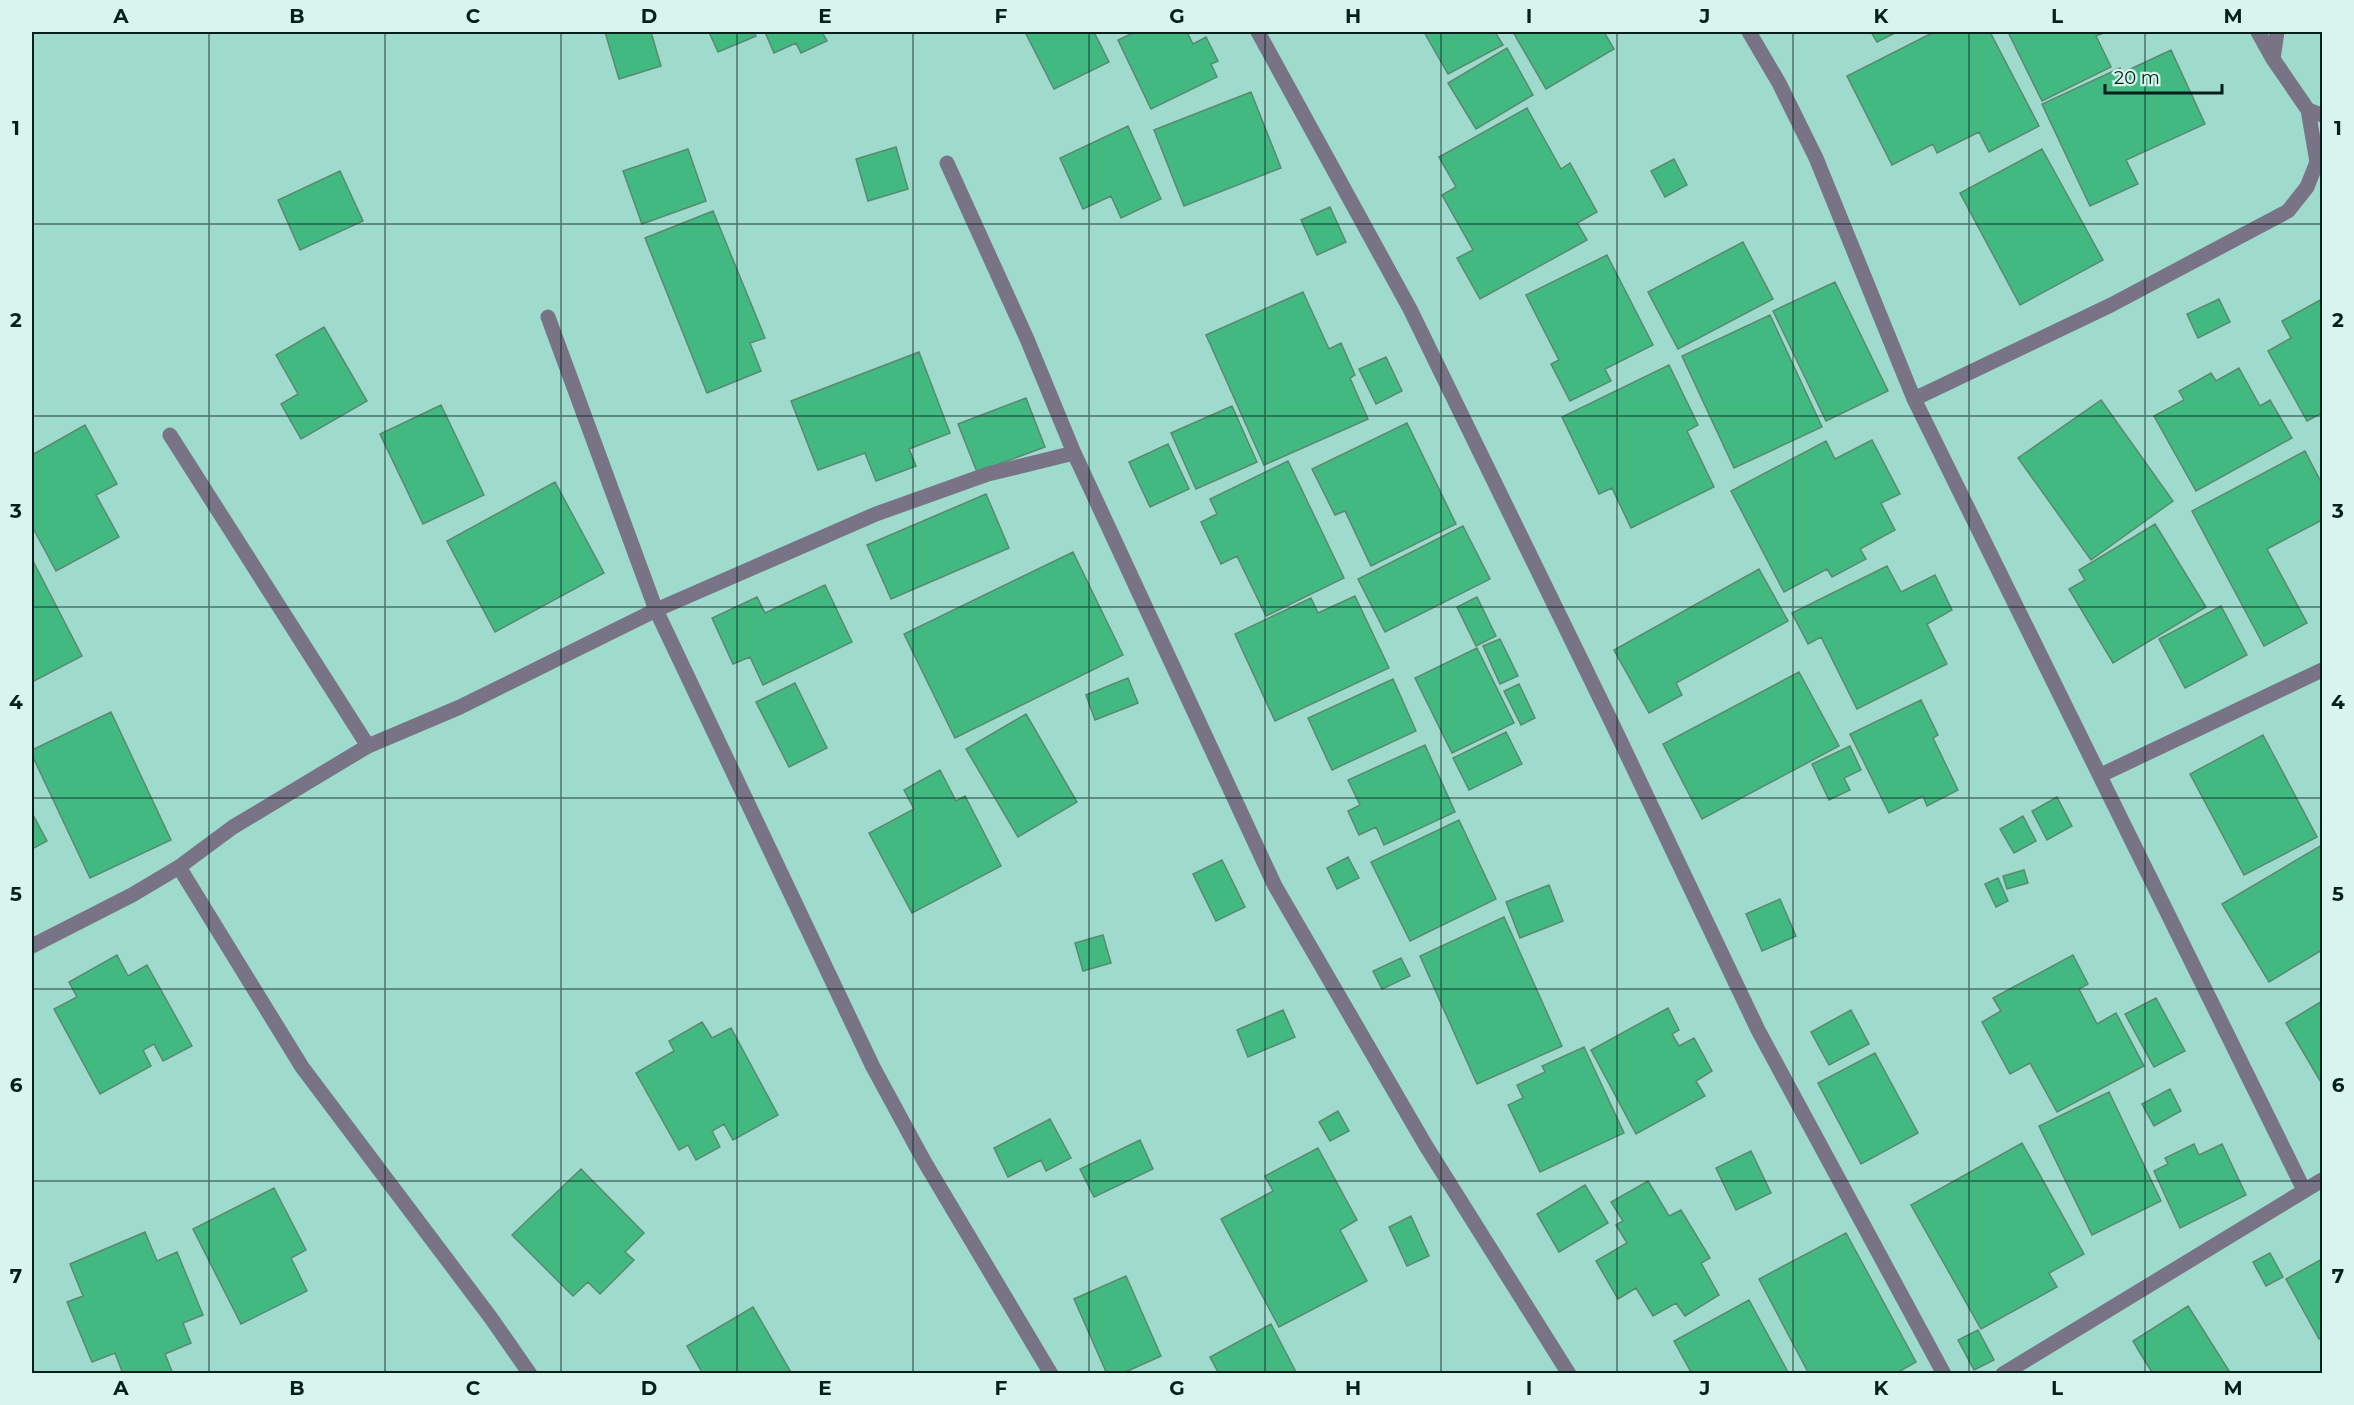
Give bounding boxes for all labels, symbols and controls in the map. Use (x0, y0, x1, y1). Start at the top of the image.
text: A (112, 4, 129, 28)
text: B (289, 4, 305, 28)
text: C (466, 4, 481, 28)
text: D (641, 4, 657, 28)
text: E (818, 4, 832, 28)
text: F (995, 4, 1008, 28)
text: G (1169, 4, 1185, 28)
text: H (1345, 4, 1361, 28)
text: I (1526, 4, 1532, 28)
text: J (1699, 4, 1710, 28)
text: K (1874, 4, 1890, 28)
text: L (2051, 4, 2063, 28)
text: M (2223, 4, 2243, 28)
scale bar (2105, 57, 2222, 95)
text: 20 m (2114, 67, 2160, 89)
text: 1 (12, 116, 20, 140)
text: 1 (2334, 116, 2342, 140)
text: 2 (10, 308, 22, 332)
text: 2 (2332, 308, 2344, 332)
text: 3 (9, 499, 22, 523)
text: 3 (2331, 499, 2344, 523)
text: 4 (9, 690, 23, 714)
text: 4 (2331, 690, 2345, 714)
text: 5 (10, 882, 22, 906)
text: 5 (2332, 882, 2344, 906)
text: 6 (10, 1073, 23, 1097)
text: 6 (2332, 1073, 2345, 1097)
text: 7 (10, 1264, 22, 1288)
text: 7 (2332, 1264, 2344, 1288)
text: A (112, 1376, 129, 1400)
text: B (289, 1376, 305, 1400)
text: C (466, 1376, 481, 1400)
text: D (641, 1376, 657, 1400)
text: E (818, 1376, 832, 1400)
text: F (995, 1376, 1008, 1400)
text: G (1169, 1376, 1185, 1400)
text: H (1345, 1376, 1361, 1400)
text: I (1526, 1376, 1532, 1400)
text: J (1699, 1376, 1710, 1400)
text: K (1874, 1376, 1890, 1400)
text: L (2051, 1376, 2063, 1400)
text: M (2223, 1376, 2243, 1400)

